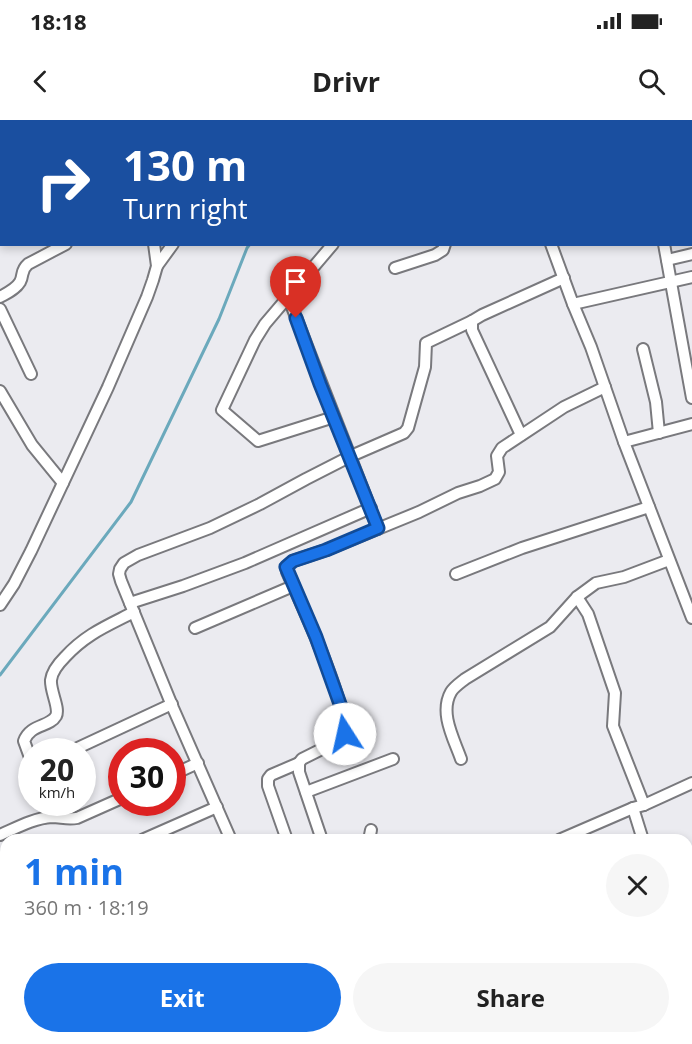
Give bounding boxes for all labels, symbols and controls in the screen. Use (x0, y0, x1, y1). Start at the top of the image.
text: 18:18 (30, 6, 87, 36)
text: Drivr (312, 63, 380, 100)
icon: back (24, 65, 57, 98)
icon: search (635, 65, 668, 98)
text: 130 m (123, 136, 247, 193)
icon: right (24, 144, 102, 222)
text: Turn right (123, 190, 248, 227)
pin (270, 256, 321, 318)
icon: arrive (279, 265, 312, 298)
position arrow (313, 702, 377, 766)
speed limit sign: 30 (108, 738, 186, 816)
text: 20 (40, 749, 74, 790)
text: km/h (39, 782, 75, 802)
text: 1 min (24, 847, 124, 896)
button: close (606, 854, 669, 917)
text: 360 m · 18:19 (24, 894, 149, 921)
button: Exit (24, 963, 341, 1032)
button: Share (353, 963, 669, 1032)

